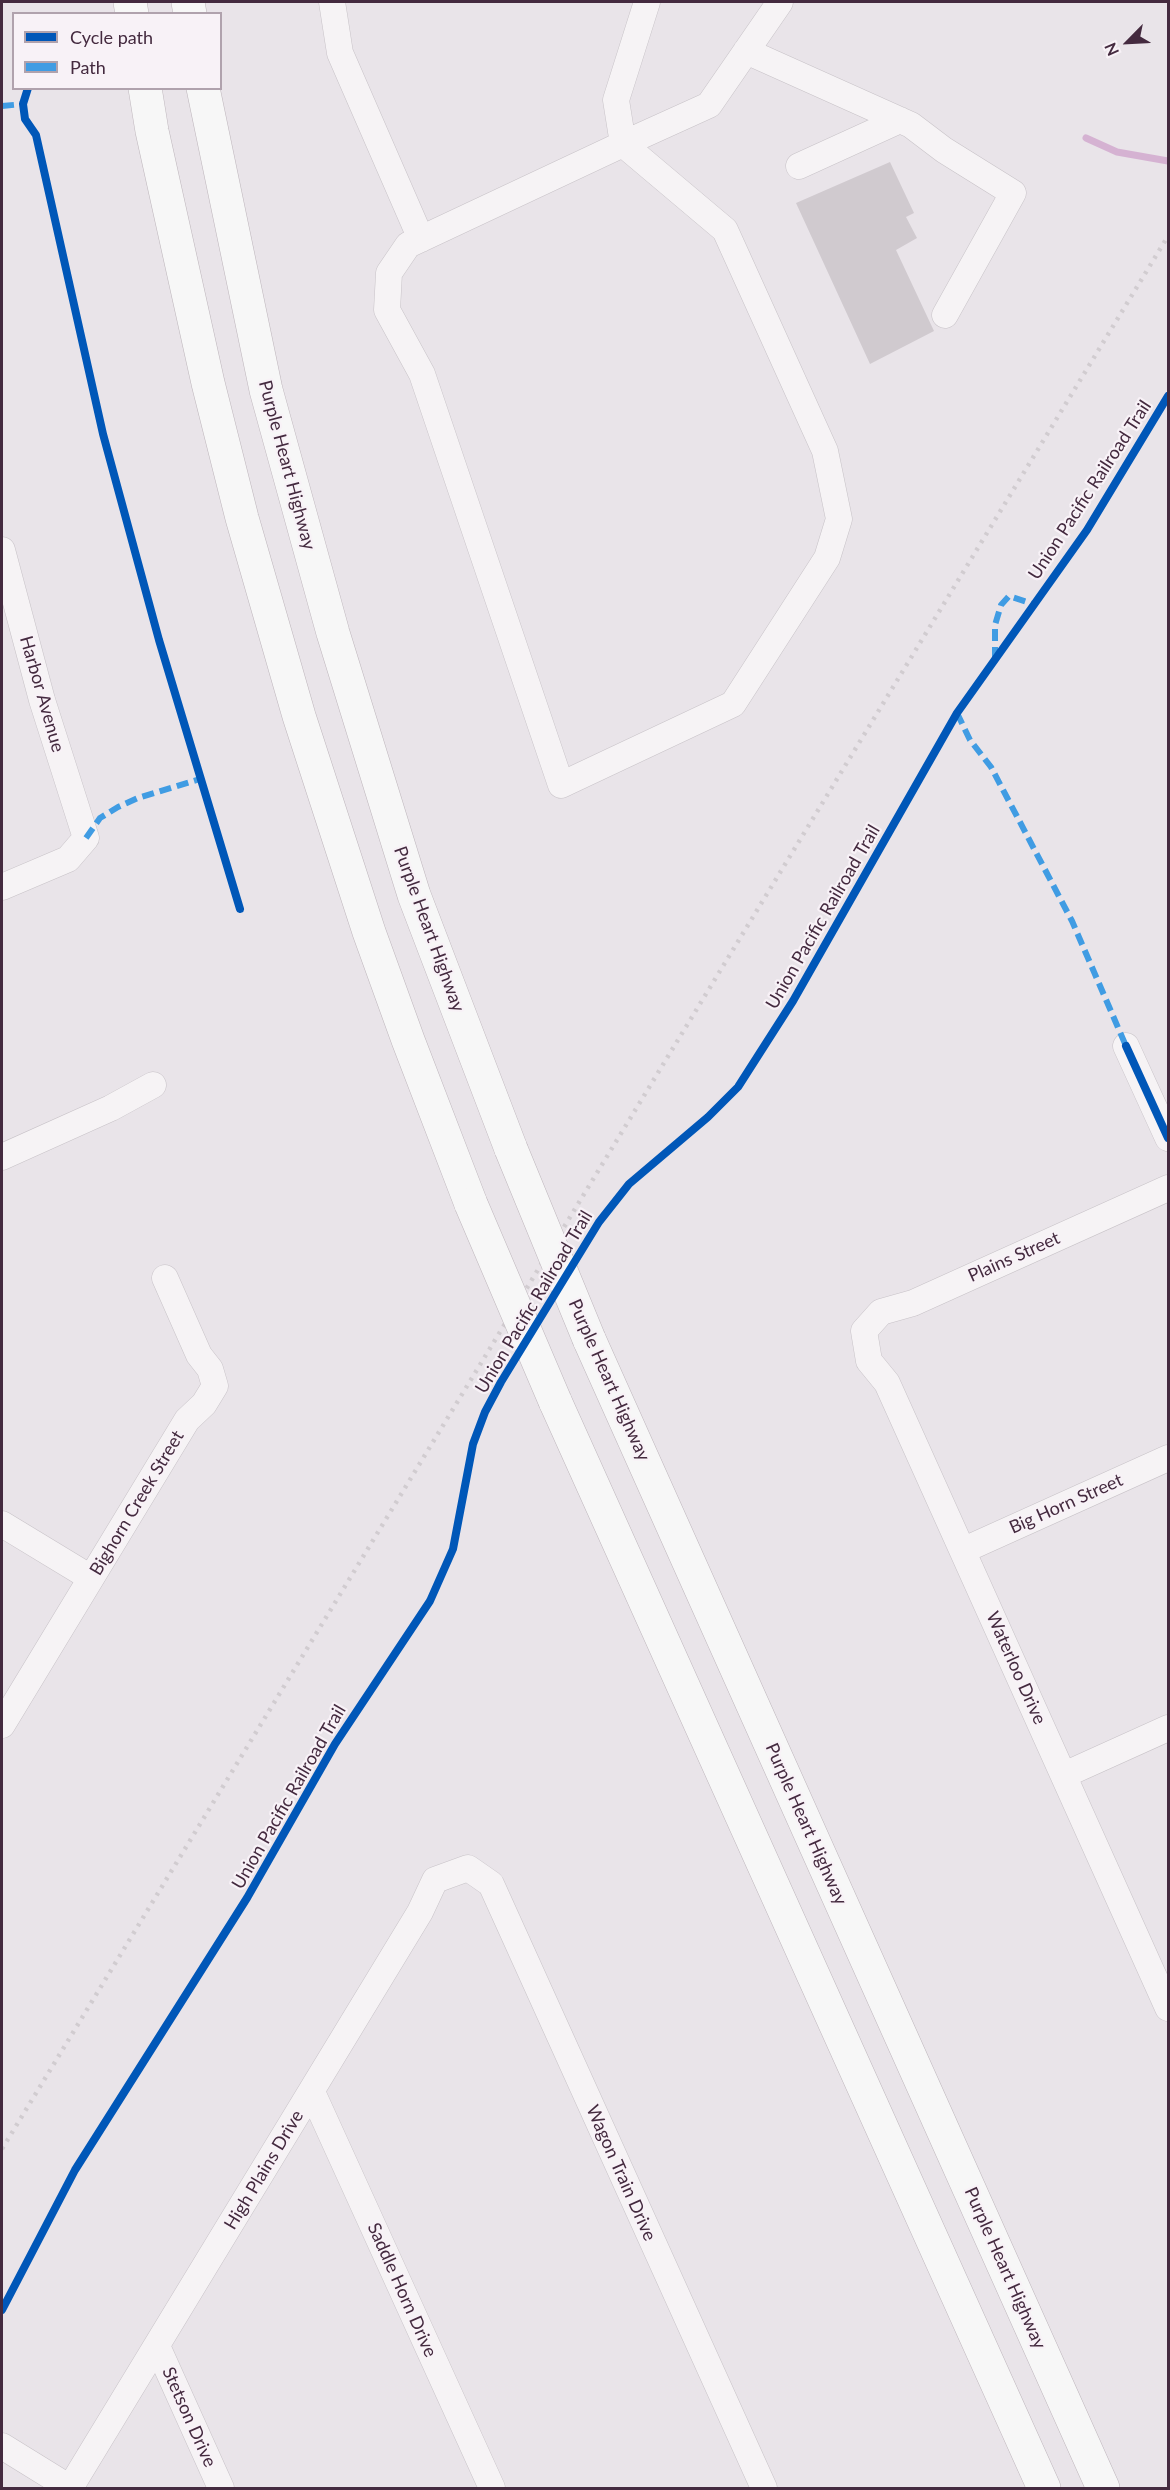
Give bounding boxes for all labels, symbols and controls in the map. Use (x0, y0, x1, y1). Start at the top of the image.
legend (12, 12, 222, 90)
north arrow (1098, 12, 1158, 72)
text: Cycle path (70, 26, 153, 48)
text: N (1100, 40, 1122, 59)
text: Path (70, 56, 106, 78)
street label: Purple Heart Highway (254, 378, 320, 552)
street label: Union Pacific Railroad Trail (1024, 396, 1156, 584)
street label: Harbor Avenue (15, 633, 69, 755)
street label: Union Pacific Railroad Trail (761, 821, 885, 1013)
street label: Purple Heart Highway (389, 843, 469, 1015)
street label: Union Pacific Railroad Trail (471, 1207, 597, 1397)
street label: Plains Street (965, 1227, 1063, 1287)
street label: Purple Heart Highway (564, 1296, 654, 1464)
street label: Bighorn Creek Street (85, 1427, 189, 1579)
street label: Big Horn Street (1006, 1469, 1126, 1539)
street label: Waterloo Drive (982, 1608, 1050, 1728)
street label: Union Pacific Railroad Trail (227, 1701, 351, 1893)
street label: Purple Heart Highway (761, 1740, 851, 1908)
street label: Wagon Train Drive (581, 2102, 661, 2244)
street label: High Plains Drive (220, 2106, 308, 2234)
street label: Purple Heart Highway (960, 2184, 1050, 2352)
street label: Saddle Horn Drive (363, 2219, 441, 2361)
street label: Stetson Drive (157, 2364, 221, 2470)

